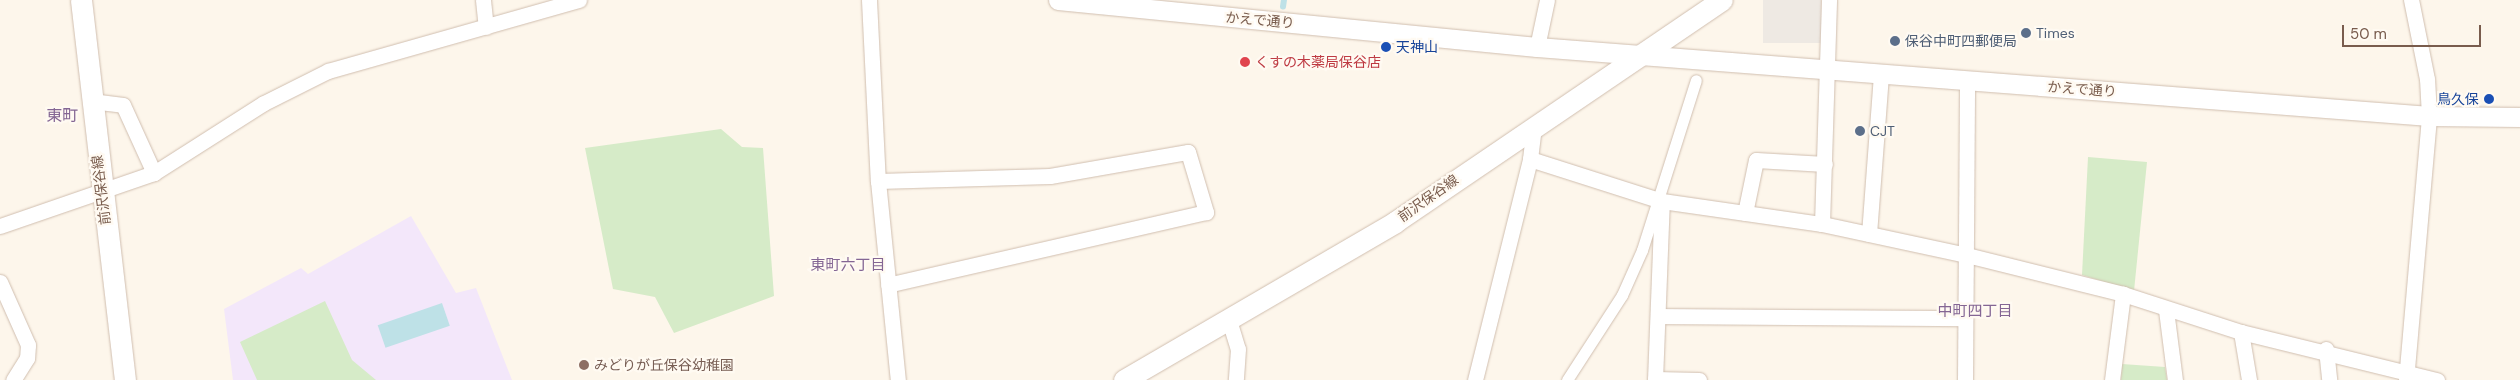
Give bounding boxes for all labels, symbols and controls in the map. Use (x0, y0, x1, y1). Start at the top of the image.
street label: かえで通り (1224, 9, 1296, 31)
scale bar (2345, 15, 2484, 47)
text: 50 m (2350, 24, 2387, 44)
place label: Times (2036, 25, 2075, 41)
marker: Times (2020, 27, 2032, 39)
place label: 保谷中町四郵便局 (1905, 33, 2017, 49)
marker: 保谷中町四郵便局 (1889, 35, 1901, 47)
place label: 天神山 (1396, 39, 1438, 55)
marker: 天神山 (1380, 41, 1392, 53)
place label: くすの木薬局保谷店 (1255, 54, 1381, 70)
marker: くすの木薬局保谷店 (1239, 56, 1251, 68)
street label: かえで通り (2046, 78, 2118, 100)
place label: 鳥久保 (2437, 91, 2479, 107)
marker: 鳥久保 (2483, 93, 2495, 105)
district label: 東町 (46, 106, 78, 126)
place label: CJT (1870, 123, 1895, 139)
marker: CJT (1854, 125, 1866, 137)
street label: 前沢保谷線 (88, 154, 114, 226)
street label: 前沢保谷線 (1395, 171, 1461, 225)
district label: 東町六丁目 (811, 257, 885, 275)
district label: 中町四丁目 (1938, 303, 2012, 321)
place label: みどりが丘保谷幼稚園 (594, 357, 734, 373)
marker: みどりが丘保谷幼稚園 (578, 359, 590, 371)

